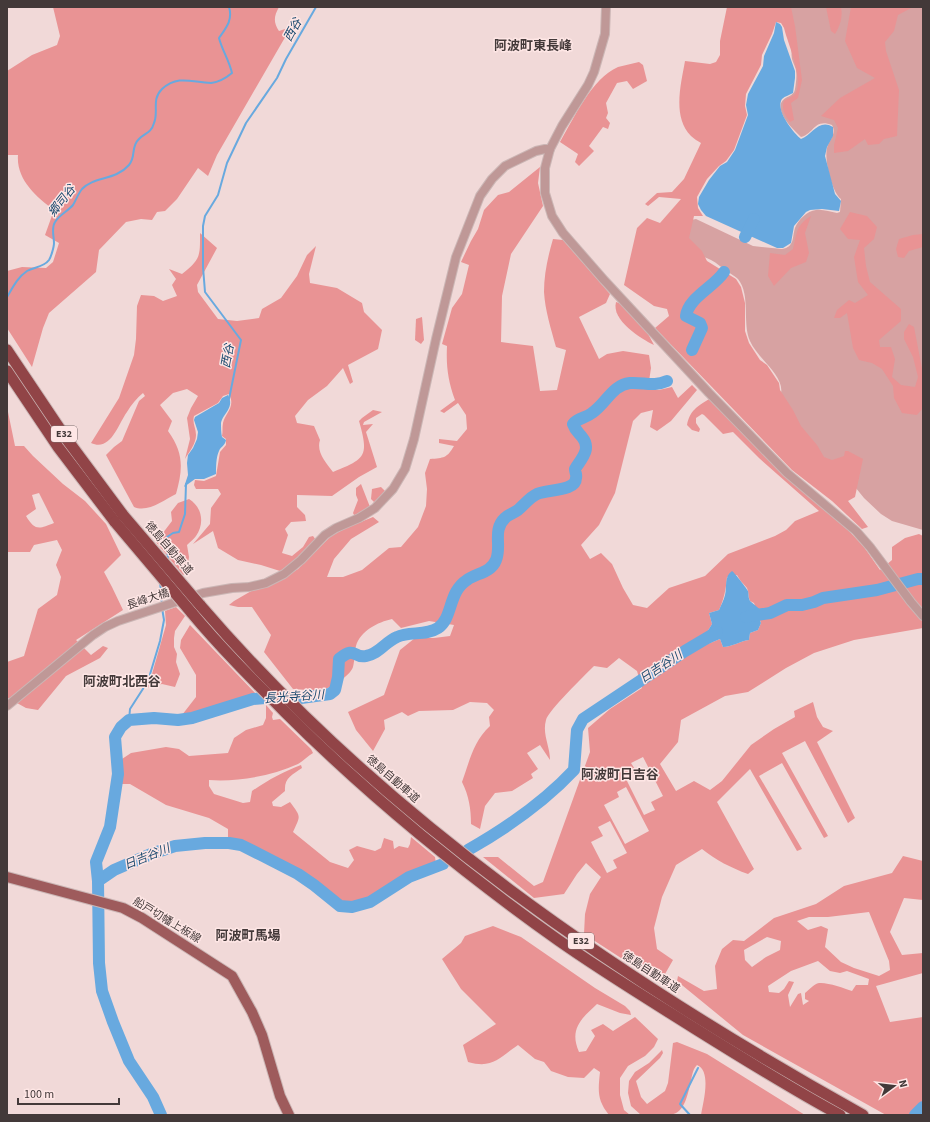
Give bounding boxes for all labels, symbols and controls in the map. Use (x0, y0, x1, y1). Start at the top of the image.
water label: 西谷 (280, 15, 307, 45)
district label: 阿波町東長峰 (494, 37, 572, 55)
water label: 郷司谷 (44, 181, 80, 220)
water label: 西谷 (218, 342, 239, 369)
road number: E32 (51, 426, 77, 442)
street label: 徳島自動車道 (142, 518, 196, 578)
street label: 長峰大橋 (125, 585, 171, 613)
water label: 日吉谷川 (636, 645, 687, 687)
district label: 阿波町北西谷 (83, 673, 161, 691)
water label: 長光寺谷川 (263, 686, 327, 708)
street label: 徳島自動車道 (363, 752, 423, 806)
district label: 阿波町日吉谷 (581, 766, 659, 784)
water label: 日吉谷川 (122, 839, 174, 874)
street label: 船戸切幡上板線 (130, 894, 204, 946)
district label: 阿波町馬場 (215, 927, 281, 945)
road number: E32 (568, 933, 594, 949)
street label: 徳島自動車道 (619, 948, 683, 996)
north arrow (874, 1066, 914, 1106)
text: N (895, 1078, 911, 1089)
scale bar (18, 1080, 119, 1106)
text: 100 m (24, 1086, 54, 1103)

